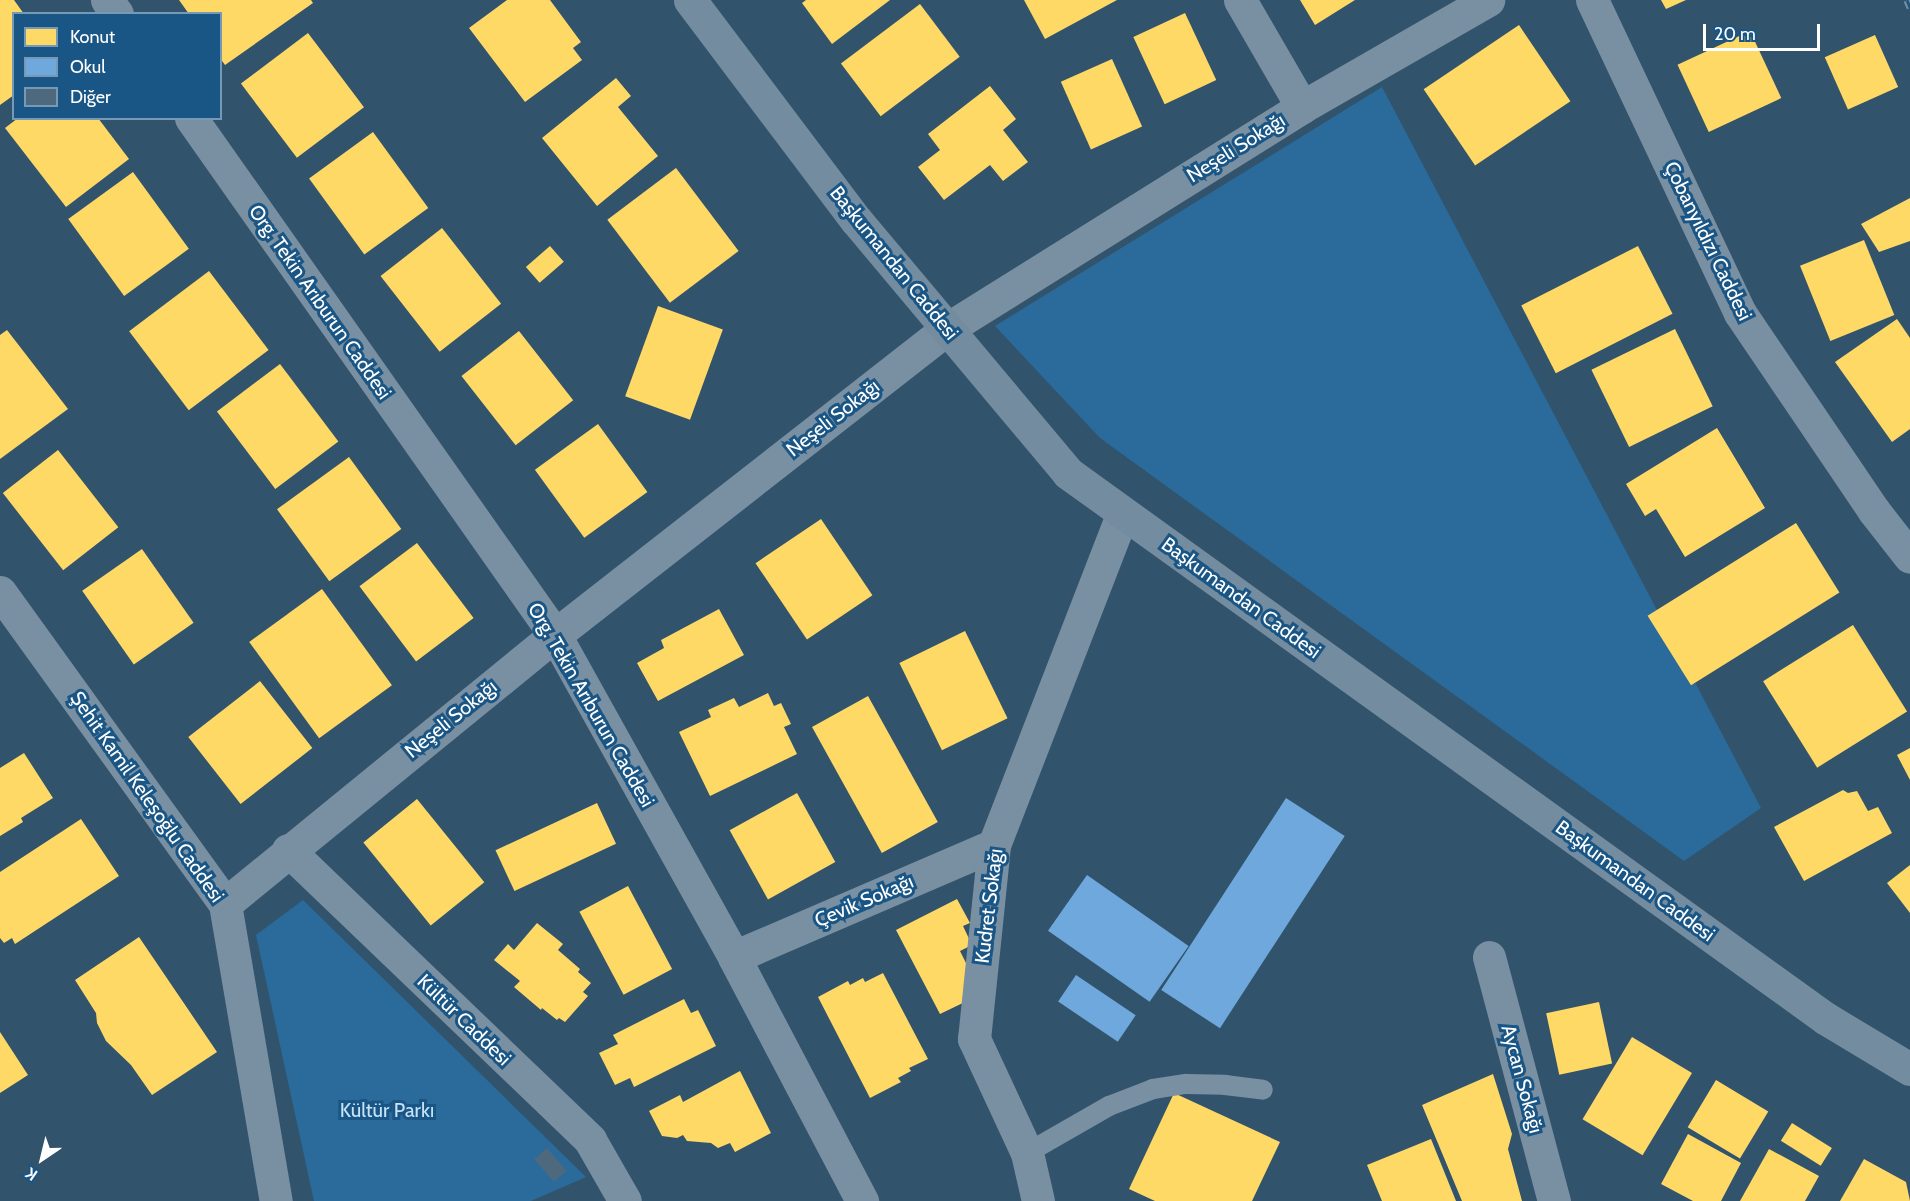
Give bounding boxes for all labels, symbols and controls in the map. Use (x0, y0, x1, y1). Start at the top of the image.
legend (12, 12, 222, 120)
scale bar (1706, 12, 1823, 50)
text: 20 m (1714, 23, 1756, 45)
text: Konut (70, 26, 115, 48)
text: Okul (70, 56, 106, 78)
text: Diğer (70, 86, 111, 108)
street label: Neşeli Sokağı (1182, 108, 1290, 188)
street label: Çobanyıldızı Caddesi (1659, 158, 1757, 324)
street label: Başkumandan Caddesi (825, 181, 963, 345)
street label: Org. Tekin Arıburun Caddesi (244, 200, 396, 404)
street label: Neşeli Sokağı (782, 374, 884, 462)
street label: Başkumandan Caddesi (1157, 532, 1325, 664)
street label: Org. Tekin Arıburun Caddesi (523, 598, 659, 812)
street label: Neşeli Sokağı (400, 675, 502, 763)
street label: Şehit Kamil Keleşoğlu Caddesi (65, 687, 229, 907)
street label: Başkumandan Caddesi (1551, 815, 1719, 947)
street label: Kudret Sokağı (970, 847, 1008, 965)
street label: Çevik Sokağı (811, 869, 917, 933)
street label: Kültür Caddesi (412, 969, 516, 1071)
street label: Aycan Sokağı (1496, 1022, 1548, 1136)
park label: Kültür Parkı (340, 1098, 434, 1122)
north arrow (12, 1129, 72, 1189)
text: K (22, 1163, 41, 1185)

